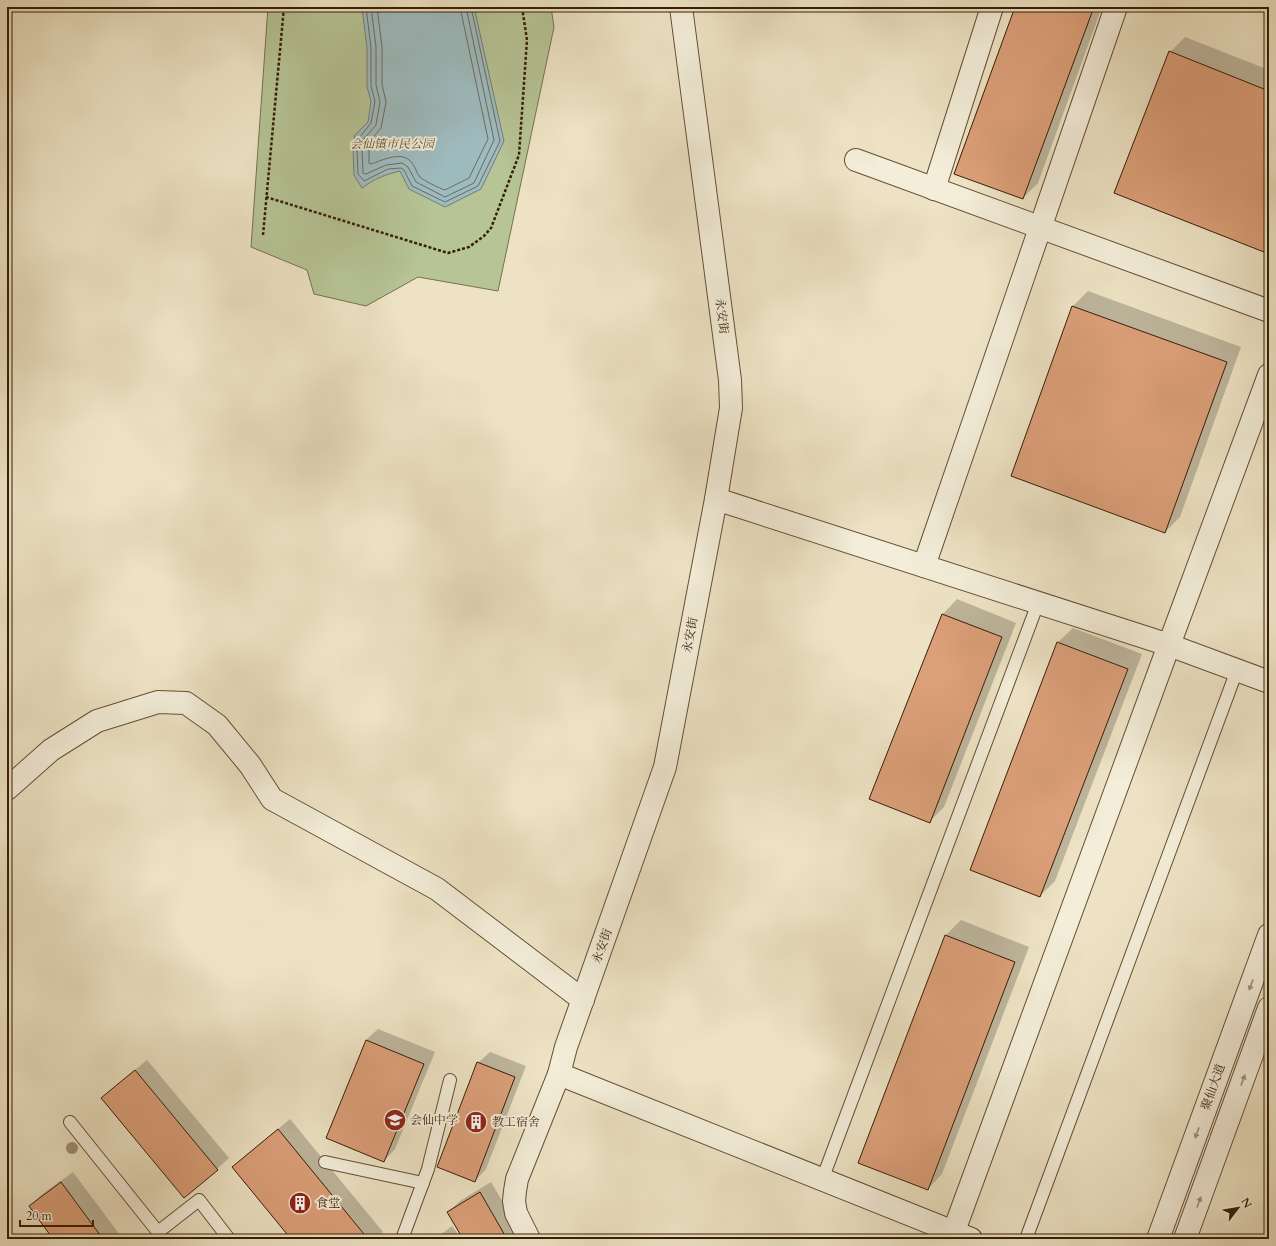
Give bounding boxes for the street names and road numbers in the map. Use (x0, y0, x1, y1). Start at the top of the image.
street label: 永安街 (712, 297, 732, 336)
street label: 永安街 (679, 615, 701, 654)
street label: 永安街 (588, 925, 616, 966)
street label: 聚仙大道 (1197, 1062, 1229, 1112)

